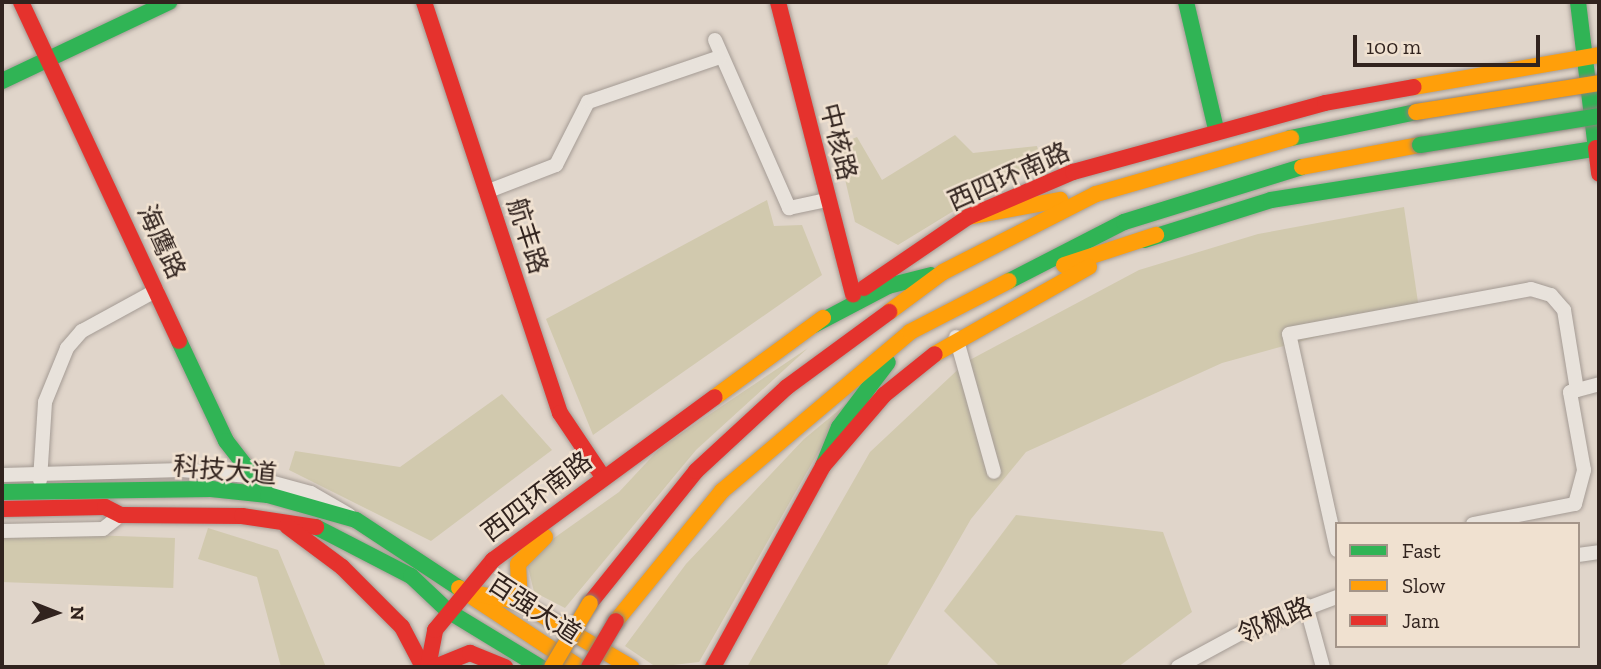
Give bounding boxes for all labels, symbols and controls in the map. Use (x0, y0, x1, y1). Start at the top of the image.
scale bar (1356, 21, 1543, 65)
text: 100 m (1366, 34, 1421, 59)
street label: 中核路 (813, 100, 863, 184)
street label: 西四环南路 (943, 136, 1075, 218)
street label: 航丰路 (500, 194, 554, 278)
street label: 海鹰路 (130, 200, 192, 284)
street label: 西四环南路 (476, 445, 598, 549)
street label: 科技大道 (172, 451, 278, 491)
legend (1335, 522, 1580, 648)
text: Fast (1402, 538, 1441, 563)
street label: 百强大道 (482, 568, 586, 650)
text: Slow (1402, 573, 1445, 598)
north arrow (21, 578, 91, 648)
street label: 邻枫路 (1233, 591, 1317, 651)
text: N (66, 606, 89, 621)
text: Jam (1402, 608, 1439, 633)

